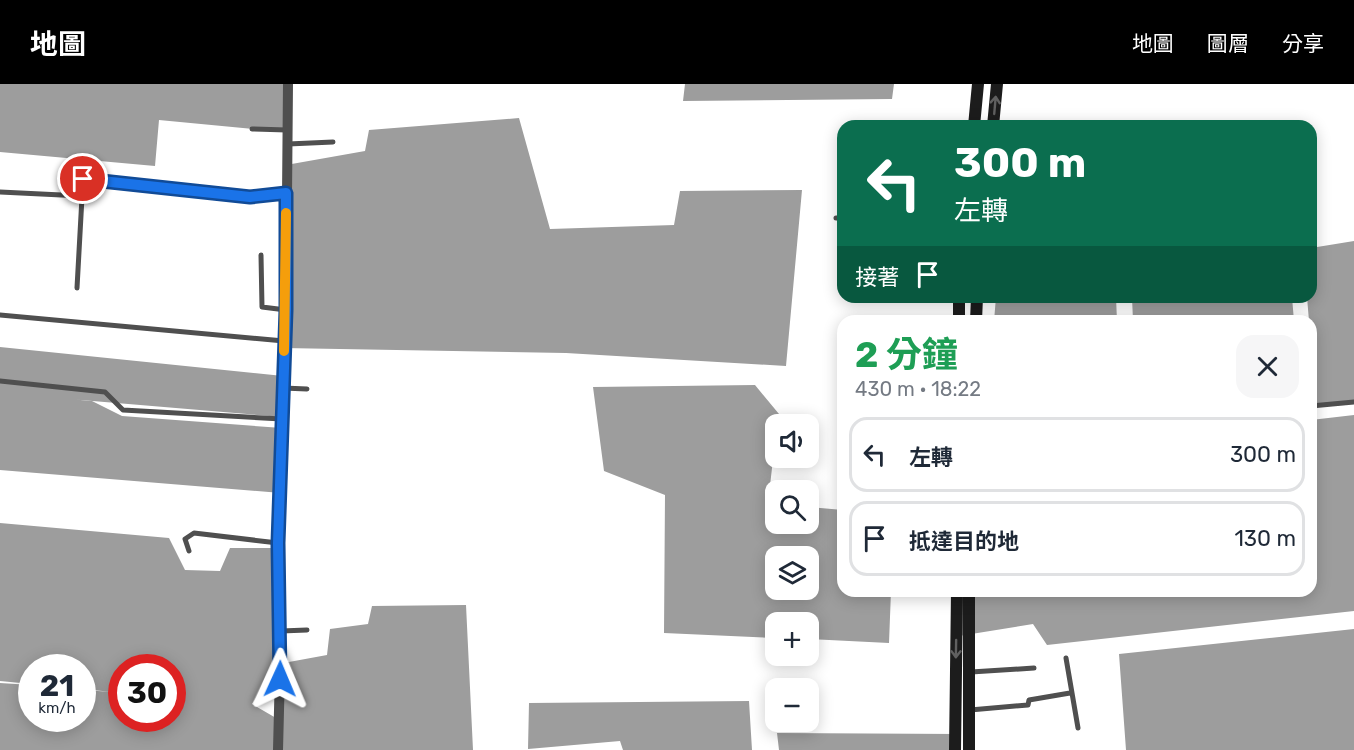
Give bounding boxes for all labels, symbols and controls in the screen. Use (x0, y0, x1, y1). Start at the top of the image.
text: 地圖 (30, 28, 86, 61)
text: 地圖 (1132, 31, 1174, 56)
text: 圖層 (1207, 31, 1249, 56)
text: 分享 (1282, 31, 1324, 56)
one-way arrow (990, 96, 1001, 115)
text: 300 m (954, 138, 1086, 188)
icon: left (855, 144, 933, 222)
pin (57, 153, 108, 204)
icon: arrive (66, 162, 99, 195)
text: 左轉 (954, 195, 1008, 227)
icon: arrive (911, 258, 944, 291)
text: 接著 (855, 264, 899, 291)
text: 2 分鐘 (855, 333, 958, 376)
button: close (1236, 335, 1299, 398)
text: 430 m · 18:22 (855, 377, 981, 401)
map controls (765, 414, 819, 732)
button: sound (765, 414, 819, 468)
icon: left (858, 438, 891, 471)
text: 300 m (1230, 441, 1296, 468)
text: 左轉 (909, 444, 953, 471)
button: search (765, 480, 819, 534)
icon: arrive (858, 522, 891, 555)
text: 130 m (1234, 525, 1296, 552)
text: 抵達目的地 (909, 528, 1019, 555)
button: layers (765, 546, 819, 600)
button: + (765, 612, 819, 666)
one-way arrow (950, 639, 962, 659)
position arrow (248, 647, 312, 711)
speed limit sign: 30 (108, 654, 186, 732)
text: 21 (40, 668, 74, 704)
button: − (765, 678, 819, 732)
text: km/h (38, 699, 76, 717)

